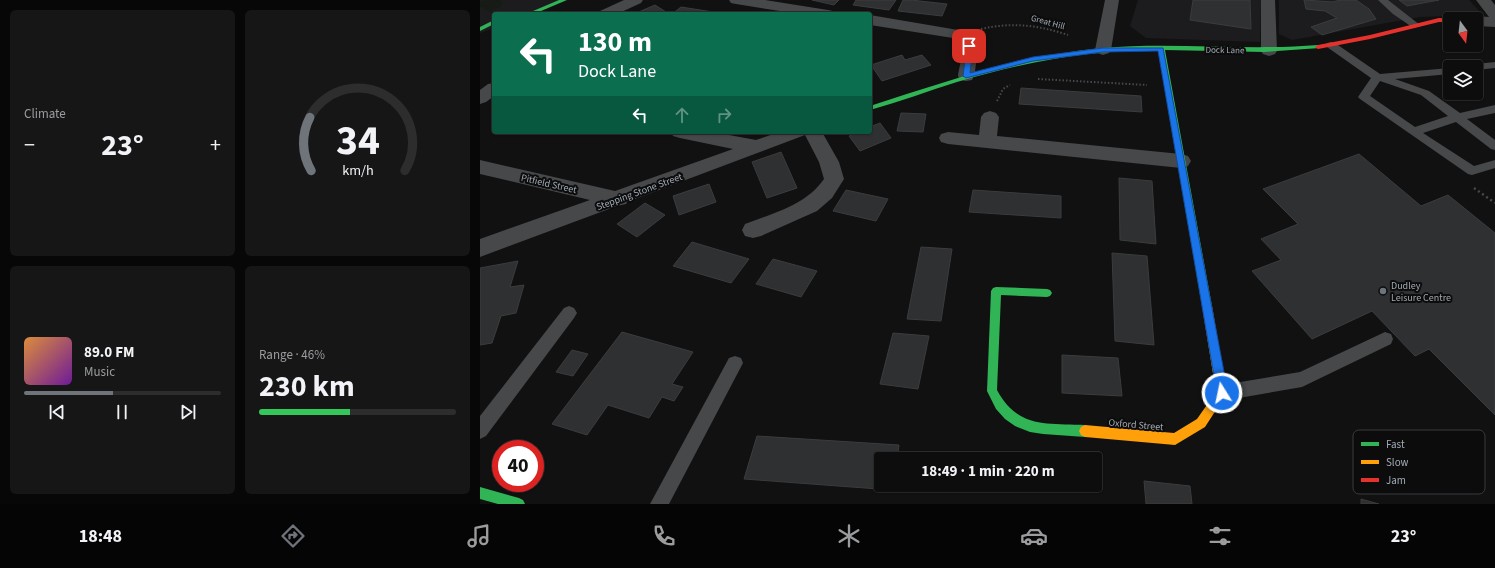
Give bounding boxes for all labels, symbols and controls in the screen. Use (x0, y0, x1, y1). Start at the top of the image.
street label: Great Hill (1029, 12, 1066, 33)
north arrow (1443, 12, 1483, 52)
map controls (1443, 12, 1483, 100)
text: 130 m (578, 22, 652, 62)
icon: left (512, 28, 564, 80)
pin (952, 29, 986, 63)
icon: arrive (958, 35, 980, 57)
street label: Dock Lane (1205, 44, 1245, 57)
text: Dock Lane (578, 59, 656, 84)
button: layers (1443, 60, 1483, 100)
icon: left (629, 104, 651, 126)
icon: ahead (671, 104, 693, 126)
icon: right (713, 104, 735, 126)
text: Climate (24, 105, 66, 123)
text: 34 (336, 111, 379, 171)
text: 23° (101, 124, 144, 167)
text: − (24, 129, 35, 161)
text: + (210, 129, 221, 161)
text: km/h (342, 160, 373, 181)
street label: Stepping Stone Street (594, 170, 685, 214)
street label: Pitfield Street (519, 171, 579, 197)
place label: Dudley Leisure Centre (1391, 279, 1451, 305)
marker: Dudley Leisure Centre (1378, 286, 1388, 296)
text: 89.0 FM (84, 342, 135, 363)
text: Range · 46% (259, 346, 325, 364)
text: Music (84, 363, 115, 381)
text: 230 km (259, 365, 355, 408)
position arrow (1201, 372, 1243, 414)
icon: previous (46, 401, 68, 423)
icon: pause (111, 401, 133, 423)
icon: next (177, 401, 199, 423)
street label: Oxford Street (1108, 416, 1165, 434)
legend (1353, 430, 1485, 494)
text: Fast (1386, 437, 1405, 452)
speed limit sign: 40 (492, 440, 544, 492)
text: Slow (1386, 455, 1409, 470)
text: 18:49 · 1 min · 220 m (921, 461, 1055, 482)
text: Jam (1386, 473, 1406, 488)
icon: directions (279, 522, 307, 550)
icon: music (465, 522, 493, 550)
icon: phone (650, 522, 678, 550)
icon: climate (835, 522, 863, 550)
icon: car (1020, 522, 1048, 550)
icon: filters (1206, 522, 1234, 550)
text: 18:48 (79, 524, 122, 549)
text: 23° (1391, 524, 1416, 549)

